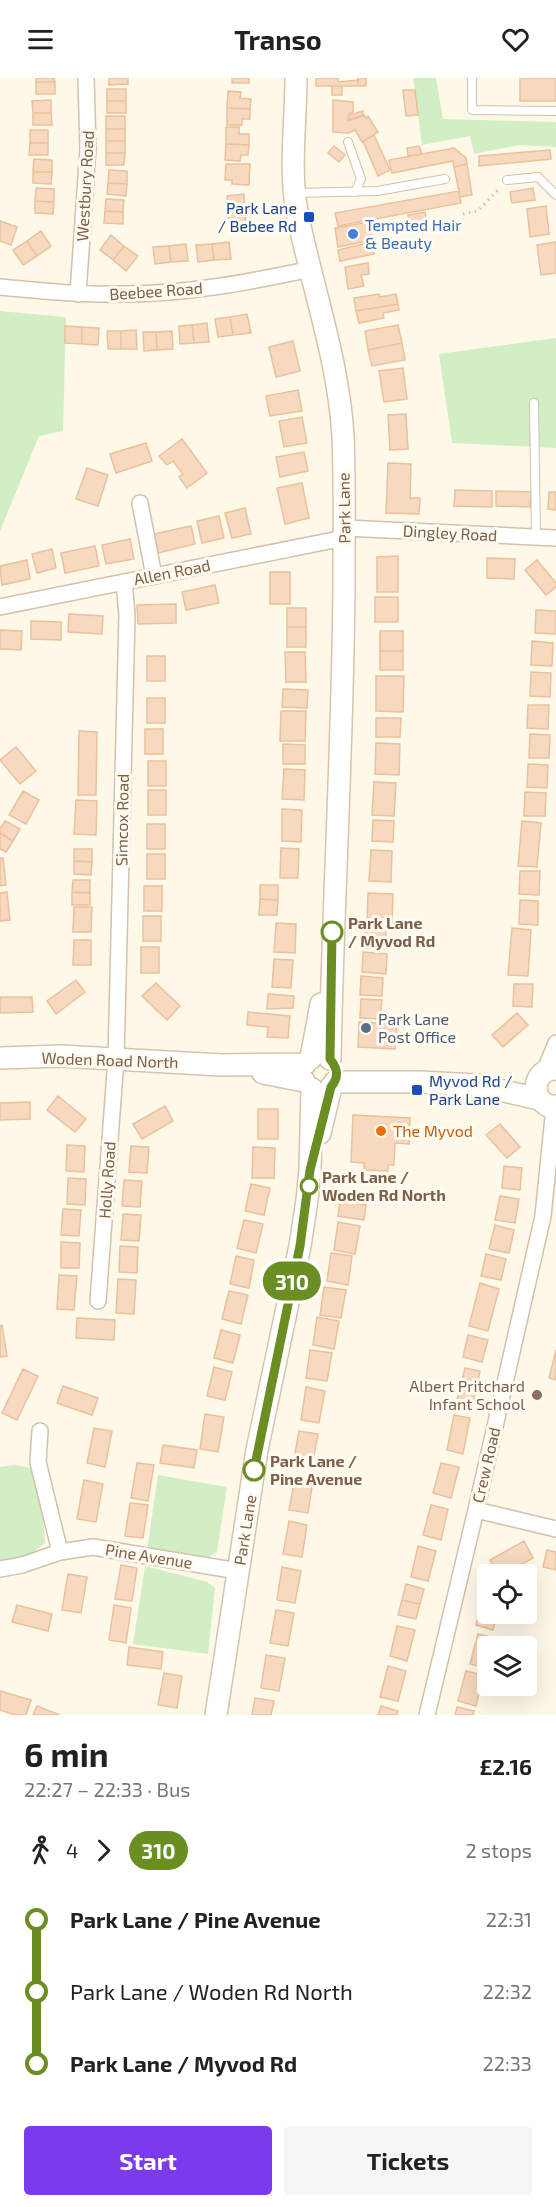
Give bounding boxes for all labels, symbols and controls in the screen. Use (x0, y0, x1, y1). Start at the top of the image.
icon: menu (24, 23, 57, 56)
text: Transo (234, 23, 322, 55)
icon: heart (499, 23, 532, 56)
street label: Westbury Road (72, 130, 97, 242)
place label: Park Lane / Bebee Rd (218, 198, 297, 235)
marker: Park Lane / Bebee Rd (302, 210, 316, 224)
place label: Tempted Hair & Beauty (365, 215, 462, 252)
marker: Tempted Hair & Beauty (346, 227, 360, 241)
street label: Beebee Road (109, 278, 203, 303)
street label: Park Lane (333, 472, 354, 544)
street label: Dingley Road (402, 521, 498, 544)
street label: Allen Road (132, 555, 212, 588)
street label: Simcox Road (111, 774, 132, 866)
place label: Park Lane / Myvod Rd (348, 913, 435, 951)
marker: Park Lane / Myvod Rd (321, 921, 343, 943)
place label: Park Lane Post Office (378, 1009, 456, 1046)
marker: Park Lane Post Office (359, 1021, 373, 1035)
street label: Woden Road North (41, 1048, 179, 1071)
place label: Myvod Rd / Park Lane (429, 1071, 513, 1108)
marker: Myvod Rd / Park Lane (410, 1083, 424, 1097)
place label: The Myvod (393, 1121, 473, 1140)
marker: The Myvod (374, 1124, 388, 1138)
street label: Holly Road (94, 1141, 119, 1219)
place label: Park Lane / Woden Rd North (322, 1167, 446, 1204)
marker: Park Lane / Woden Rd North (300, 1177, 318, 1195)
line badge: 310 (258, 1262, 326, 1300)
text: 310 (275, 1269, 309, 1294)
place label: Albert Pritchard Infant School (409, 1376, 525, 1413)
marker: Albert Pritchard Infant School (530, 1388, 544, 1402)
street label: Crew Road (468, 1425, 503, 1505)
place label: Park Lane / Pine Avenue (270, 1451, 362, 1488)
marker: Park Lane / Pine Avenue (243, 1459, 265, 1481)
street label: Park Lane (230, 1493, 259, 1566)
street label: Pine Avenue (104, 1539, 194, 1572)
map controls (477, 1564, 537, 1696)
button: locate (477, 1564, 537, 1624)
button: layers (477, 1636, 537, 1696)
text: 6 min (24, 1734, 109, 1774)
text: £2.16 (479, 1753, 532, 1779)
text: 22:27 – 22:33 · Bus (24, 1777, 190, 1801)
icon: walk (24, 1834, 57, 1867)
icon: forward (87, 1834, 120, 1867)
text: 4 (66, 1838, 78, 1862)
text: 310 (141, 1838, 176, 1863)
text: 2 stops (465, 1838, 532, 1862)
text: Park Lane / Pine Avenue (70, 1906, 321, 1932)
text: 22:31 (486, 1907, 532, 1931)
text: Park Lane / Woden Rd North (70, 1978, 353, 2004)
text: 22:32 (482, 1979, 532, 2003)
text: Park Lane / Myvod Rd (70, 2050, 297, 2076)
text: 22:33 (483, 2051, 532, 2075)
button: Start (24, 2126, 272, 2195)
button: Tickets (284, 2126, 532, 2195)

